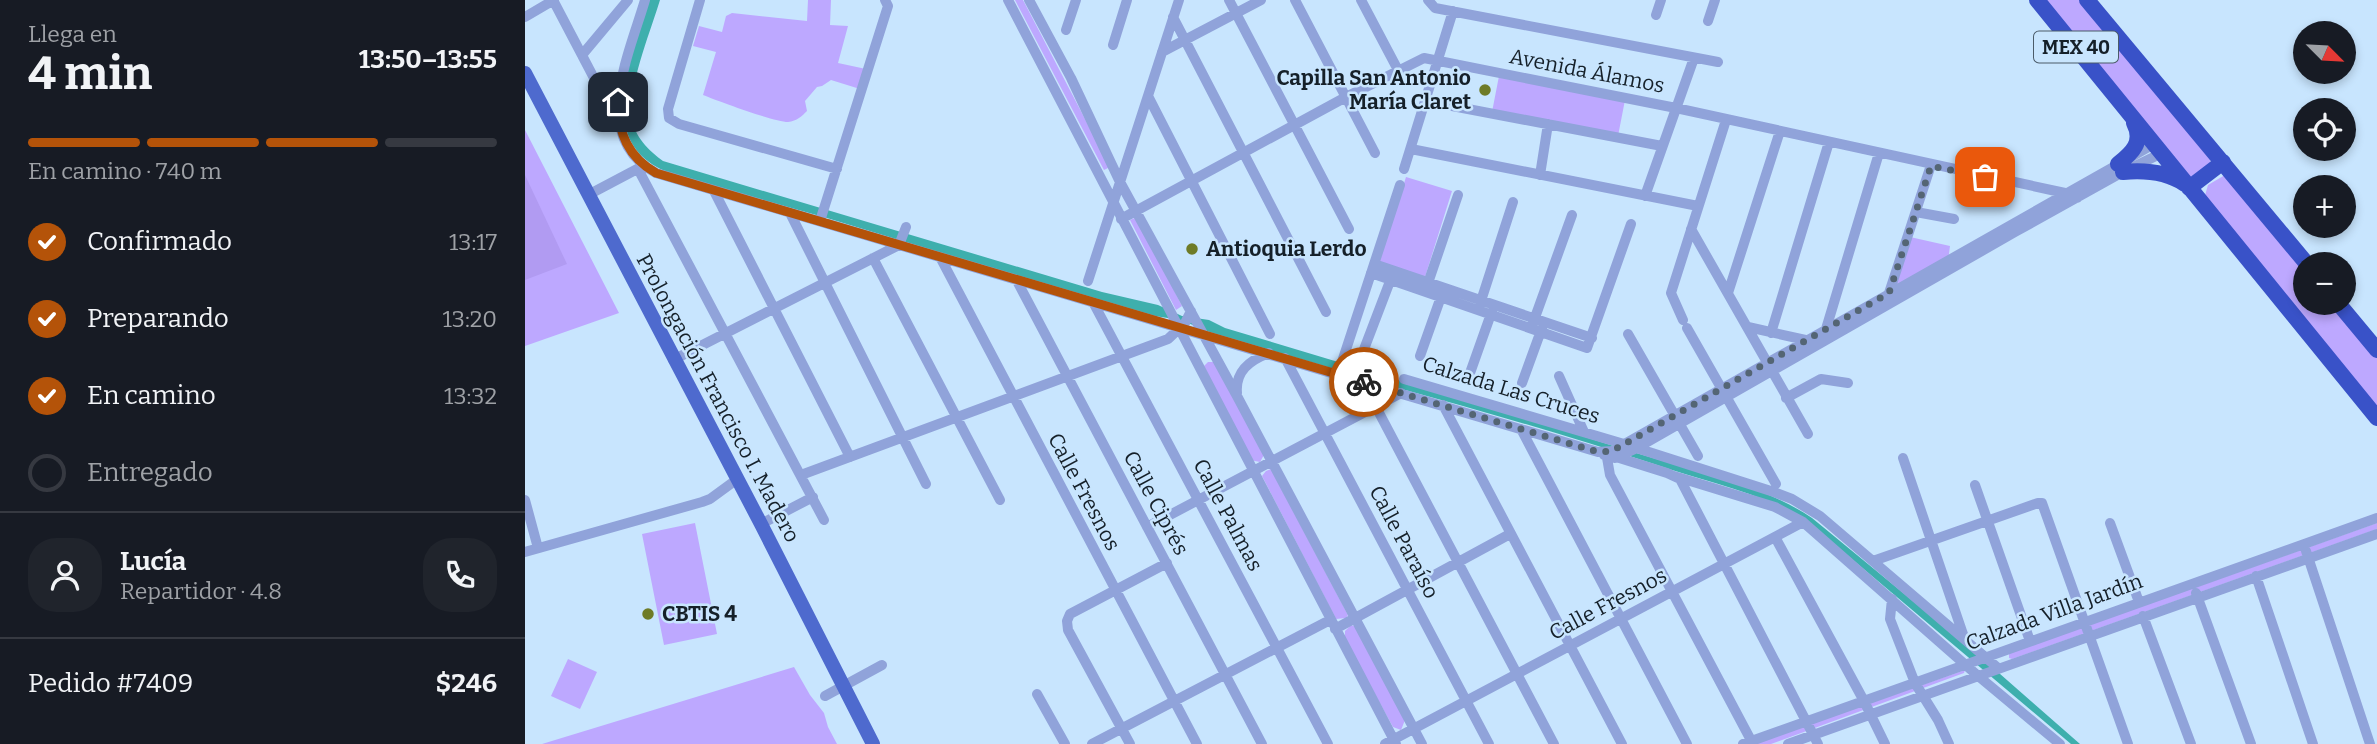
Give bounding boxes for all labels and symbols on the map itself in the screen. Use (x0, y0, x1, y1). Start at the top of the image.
north arrow (2293, 21, 2355, 84)
road number: MEX 40 (2034, 32, 2118, 62)
street label: Avenida Álamos (1507, 43, 1667, 99)
place label: Capilla San Antonio María Claret (1276, 65, 1472, 115)
pin (588, 72, 648, 132)
marker: Capilla San Antonio María Claret (1477, 82, 1493, 98)
pin (1955, 147, 2015, 207)
place label: Antioquia Lerdo (1206, 236, 1367, 262)
marker: Antioquia Lerdo (1184, 241, 1200, 257)
street label: Prolongación Francisco I. Madero (631, 249, 805, 547)
courier (1329, 347, 1399, 417)
street label: Calzada Las Cruces (1419, 351, 1603, 429)
street label: Calle Fresnos (1042, 429, 1126, 555)
street label: Calle Ciprés (1118, 446, 1194, 560)
street label: Calle Palmas (1188, 454, 1268, 576)
street label: Calle Paraíso (1363, 481, 1445, 603)
street label: Calle Fresnos (1545, 562, 1671, 646)
street label: Calzada Villa Jardín (1962, 568, 2146, 656)
place label: CBTIS 4 (662, 601, 737, 627)
marker: CBTIS 4 (640, 606, 656, 622)

